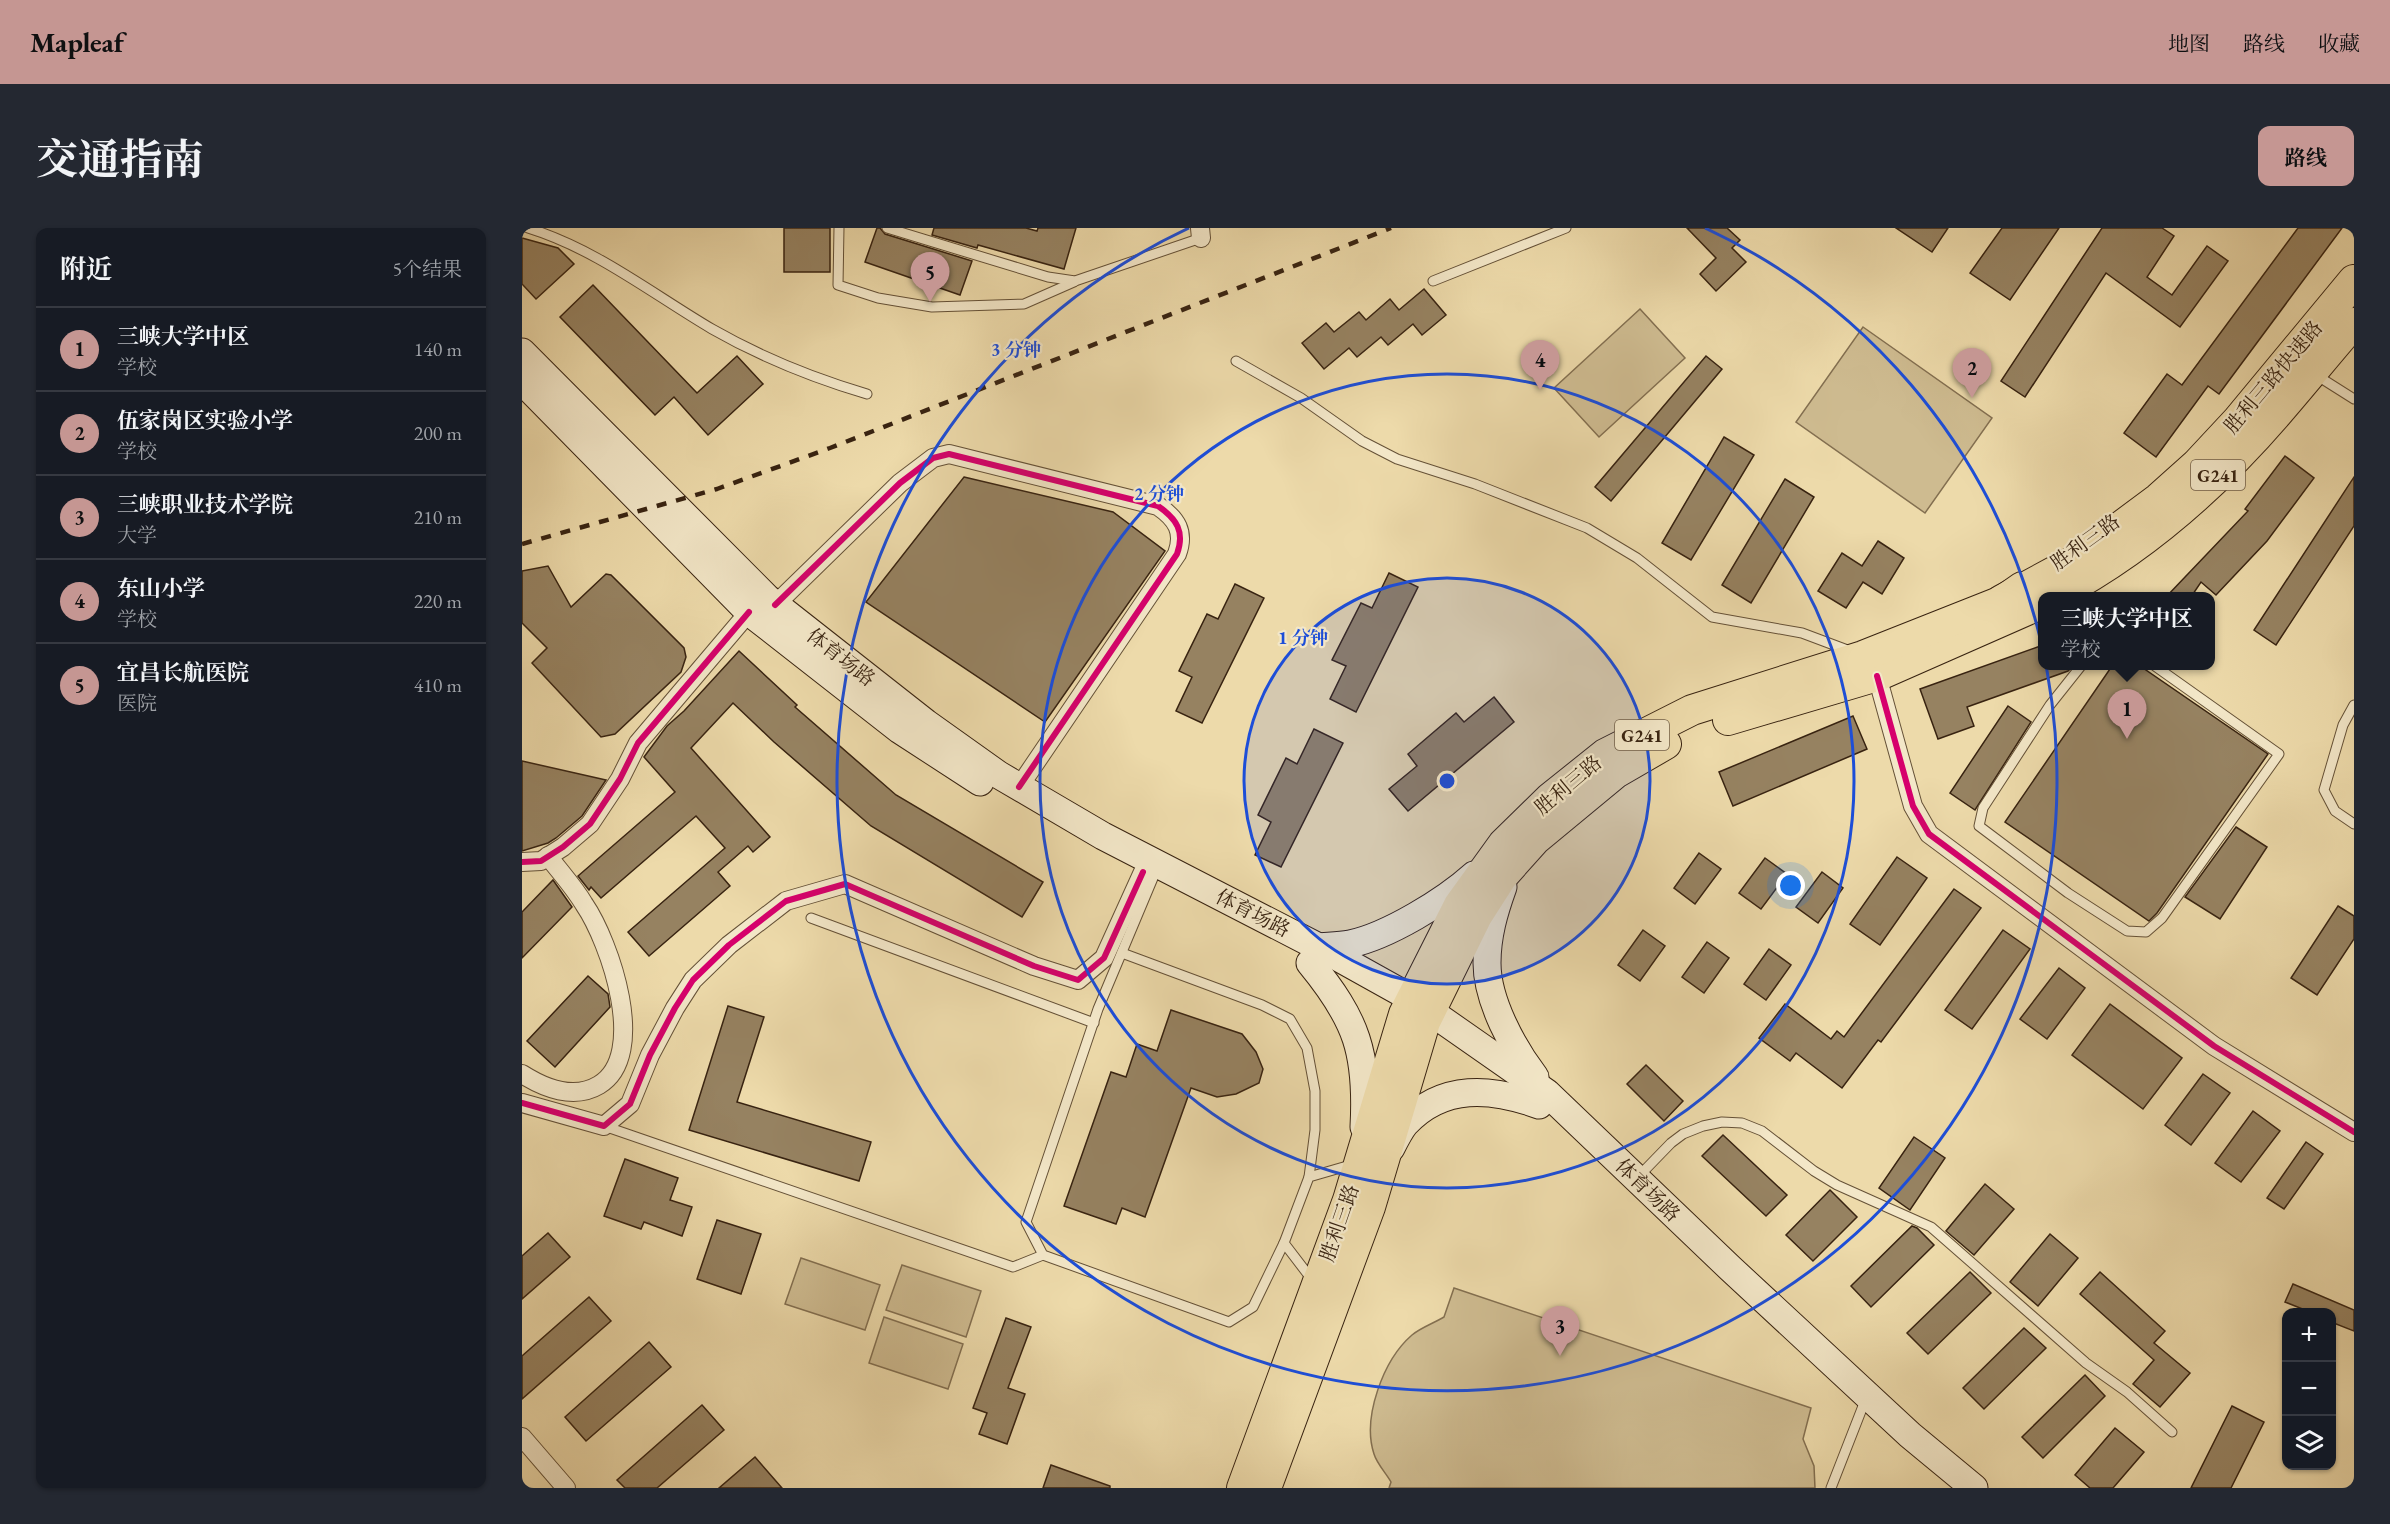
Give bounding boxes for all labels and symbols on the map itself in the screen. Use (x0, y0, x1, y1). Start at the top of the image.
pin: 5 (910, 253, 950, 302)
street label: 胜利三路快速路 (2218, 315, 2328, 439)
text: 3 分钟 (991, 338, 1041, 361)
pin: 4 (1520, 340, 1560, 390)
pin: 2 (1952, 348, 1992, 398)
road number: G241 (2191, 460, 2245, 490)
text: 2 分钟 (1134, 482, 1184, 505)
street label: 胜利三路 (2045, 508, 2125, 576)
street label: 体育场路 (801, 622, 881, 692)
text: 1 分钟 (1278, 626, 1328, 649)
pin: 1 (2108, 690, 2146, 739)
road number: G241 (1615, 720, 1669, 750)
street label: 胜利三路 (1529, 749, 1607, 821)
centre of rings (1437, 771, 1457, 791)
your location (1776, 871, 1805, 900)
street label: 体育场路 (1211, 883, 1295, 943)
street label: 体育场路 (1610, 1153, 1686, 1227)
street label: 胜利三路 (1314, 1181, 1364, 1265)
pin: 3 (1540, 1306, 1580, 1356)

